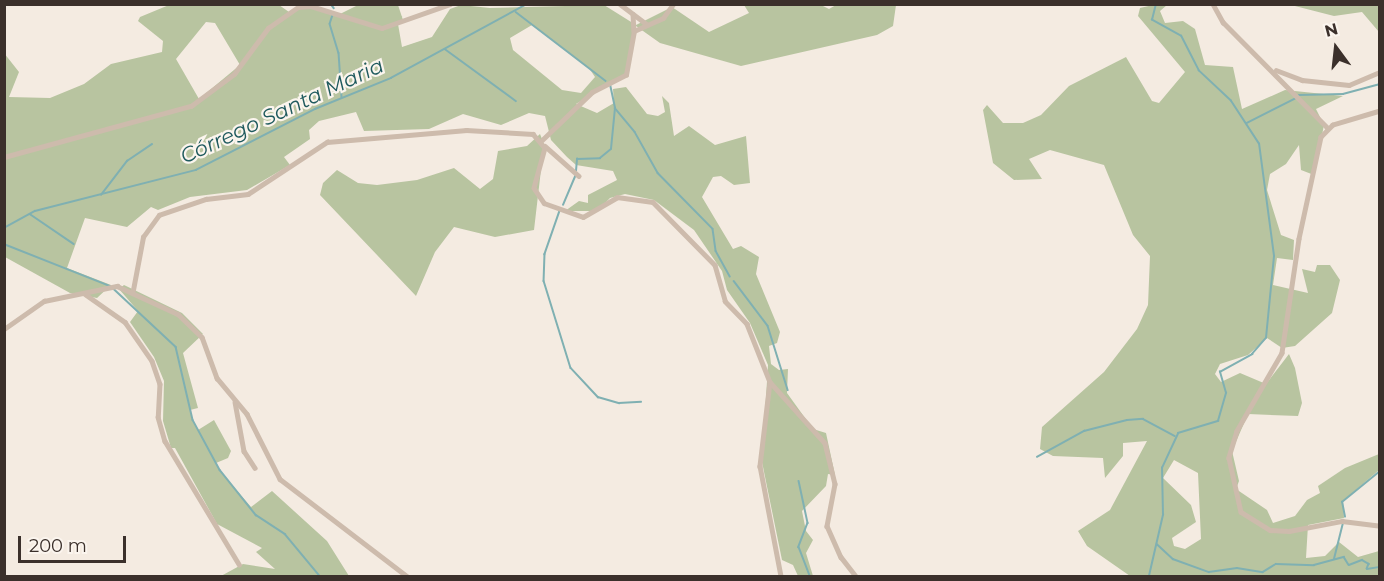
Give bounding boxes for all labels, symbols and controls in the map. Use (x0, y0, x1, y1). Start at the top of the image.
north arrow (1306, 18, 1366, 78)
text: N (1323, 19, 1340, 41)
water label: Córrego Santa Maria (176, 53, 388, 169)
scale bar (21, 524, 129, 562)
text: 200 m (29, 535, 87, 557)

